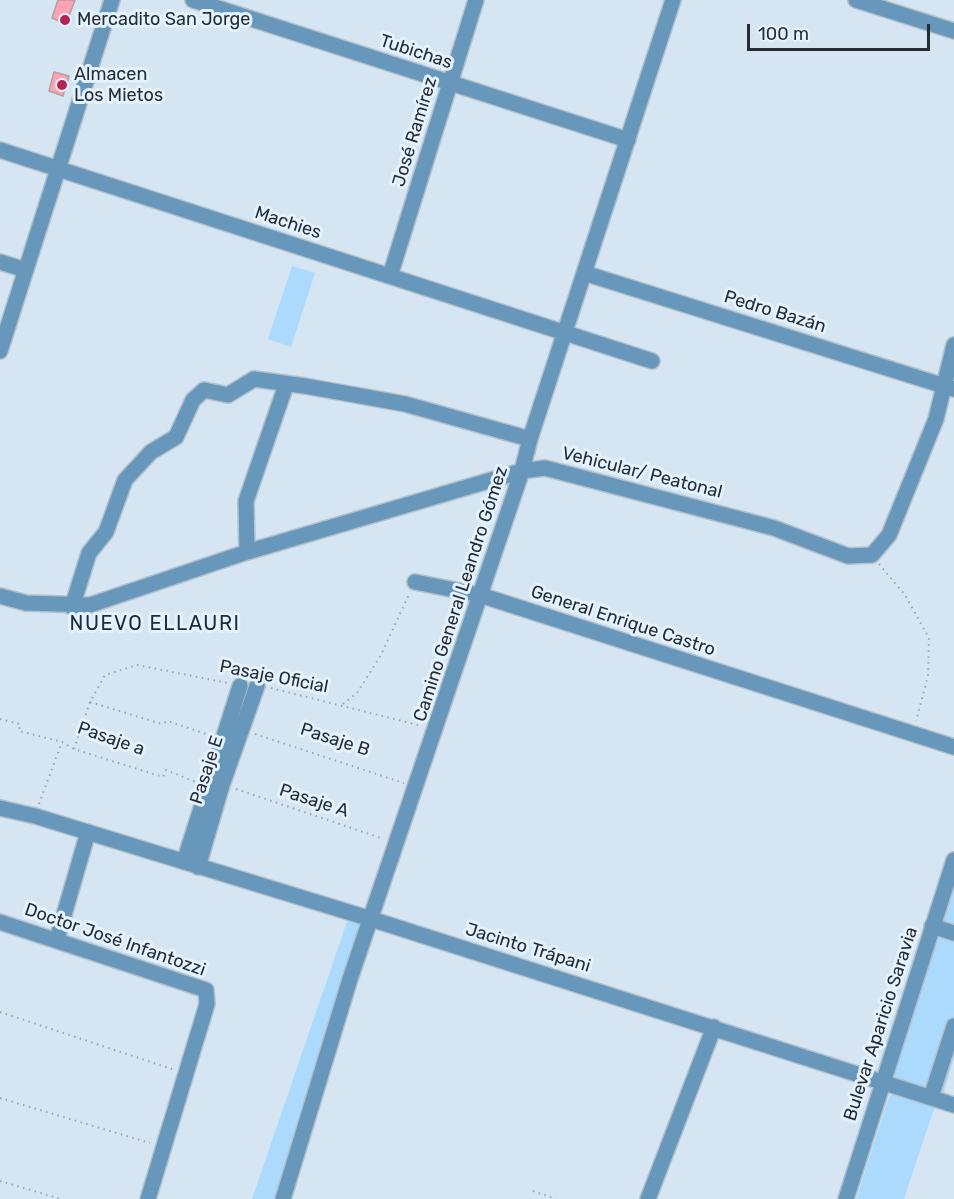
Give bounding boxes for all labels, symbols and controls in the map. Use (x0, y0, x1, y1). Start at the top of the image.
place label: Mercadito San Jorge (77, 9, 250, 31)
scale bar (750, 12, 933, 50)
marker: Mercadito San Jorge (58, 13, 72, 27)
text: 100 m (758, 23, 809, 45)
street label: Tubichas (377, 30, 455, 74)
place label: Almacen Los Mietos (74, 64, 163, 106)
street label: José Ramírez (388, 75, 442, 189)
marker: Almacen Los Mietos (55, 78, 69, 92)
street label: Machies (252, 202, 324, 244)
street label: Pedro Bazán (721, 286, 829, 338)
street label: Vehicular/ Peatonal (560, 443, 724, 503)
street label: Camino General Leandro Gómez (409, 463, 513, 725)
street label: General Enrique Castro (528, 581, 718, 661)
district label: NUEVO ELLAURI (70, 612, 240, 636)
street label: Pasaje Oficial (218, 656, 330, 698)
street label: Pasaje a (75, 717, 147, 761)
street label: Pasaje B (298, 719, 372, 761)
street label: Pasaje E (186, 733, 228, 807)
street label: Pasaje A (277, 780, 351, 822)
street label: Doctor José Infantozzi (22, 899, 208, 981)
street label: Jacinto Trápani (463, 919, 593, 977)
street label: Bulevar Aparicio Saravia (839, 924, 923, 1124)

